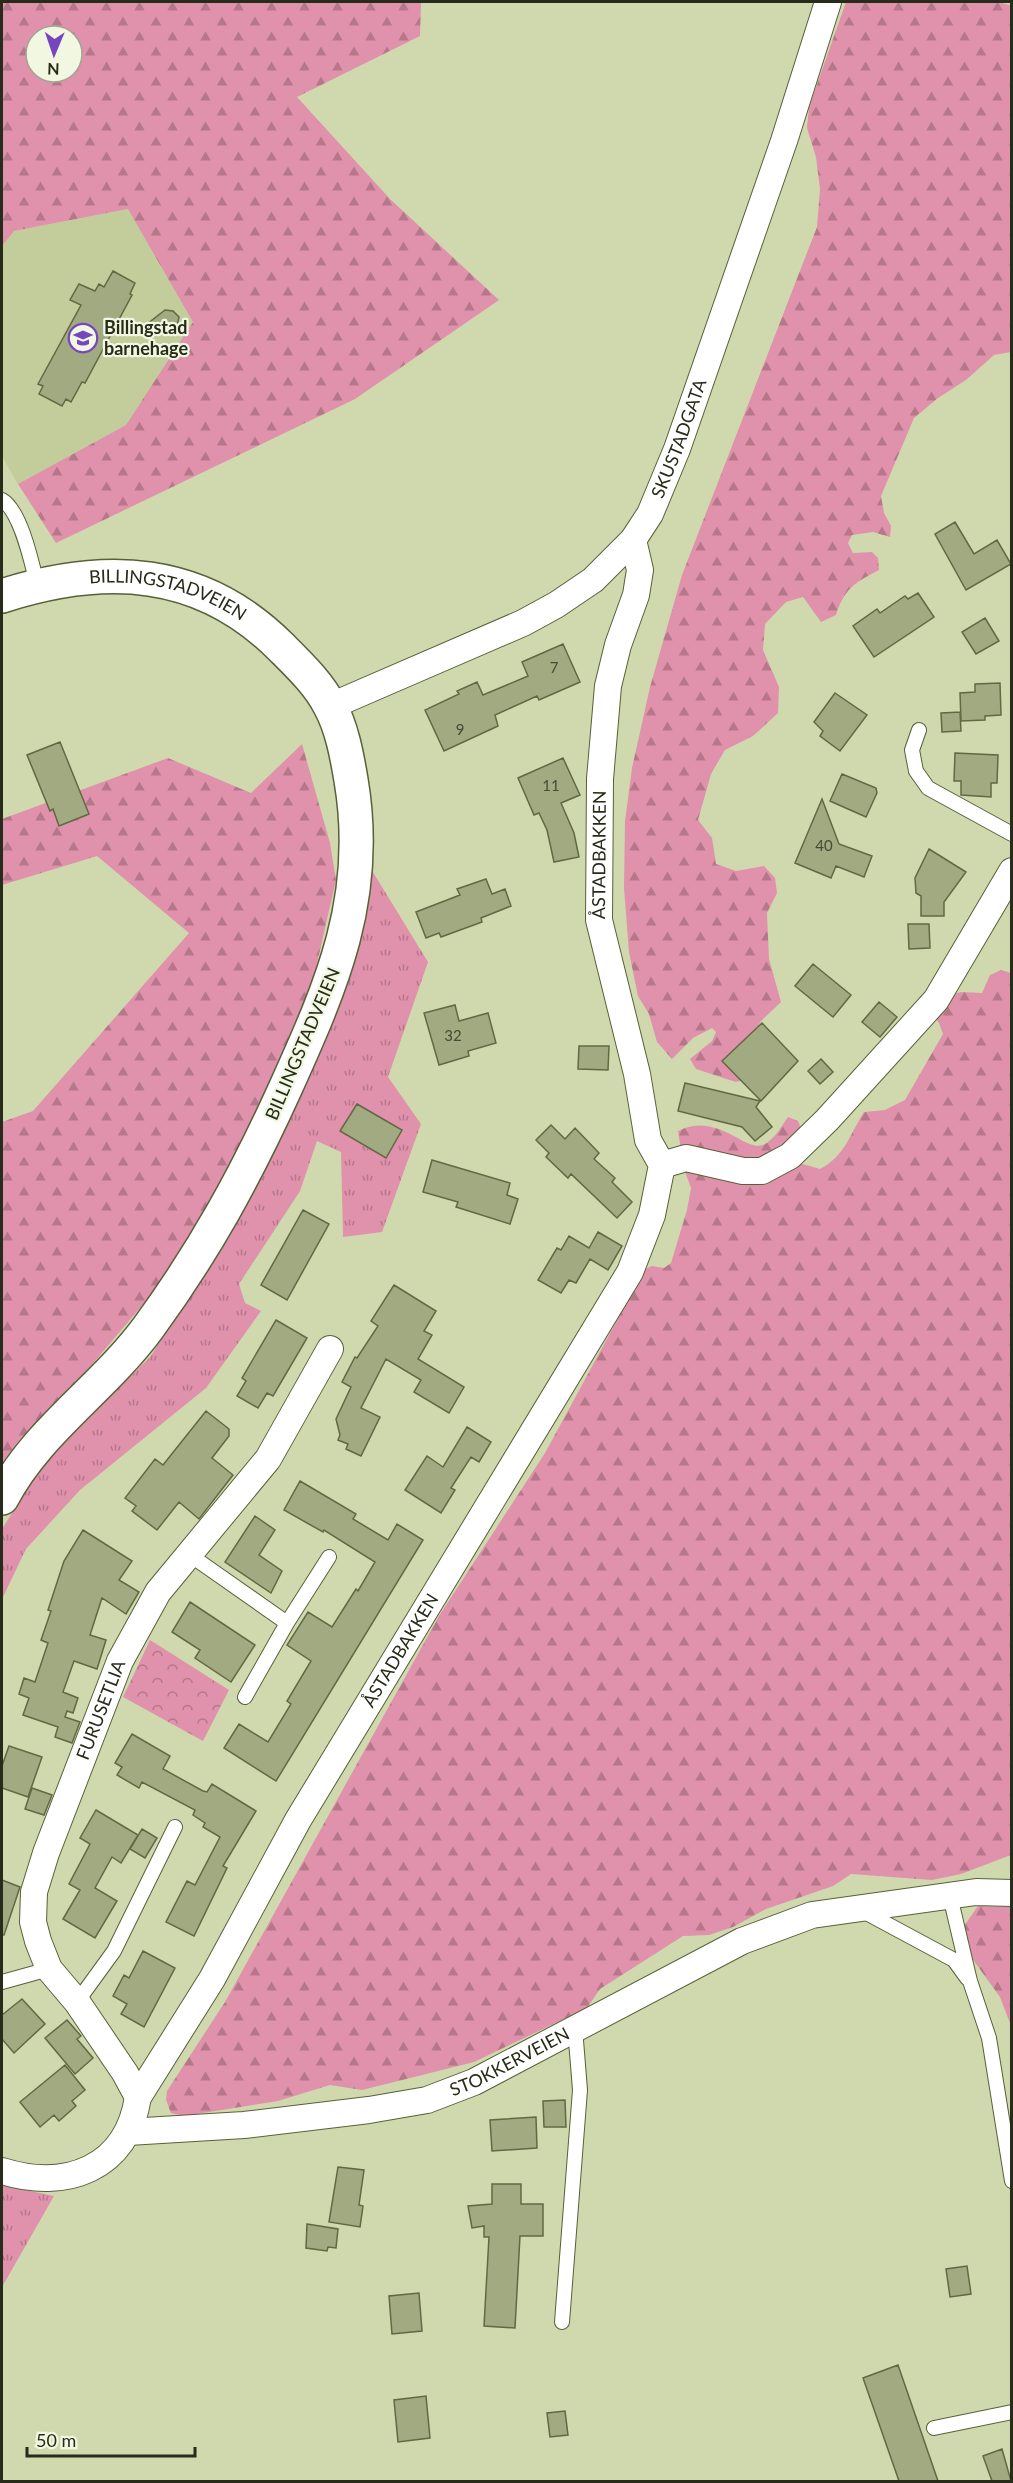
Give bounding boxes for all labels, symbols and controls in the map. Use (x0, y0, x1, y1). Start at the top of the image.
north arrow (24, 24, 84, 84)
text: N (47, 60, 60, 79)
place label: Billingstad barnehage (104, 316, 188, 359)
school or university icon: Billingstad barnehage (67, 322, 99, 354)
street label: SKUSTADGATA (646, 375, 711, 501)
street label: BILLINGSTADVEIEN (88, 565, 251, 625)
house number: 7 (550, 658, 559, 676)
house number: 9 (456, 720, 464, 738)
house number: 11 (542, 776, 560, 794)
street label: ÅSTADBAKKEN (587, 790, 610, 919)
house number: 40 (815, 836, 833, 854)
street label: BILLINGSTADVEIEN (260, 964, 344, 1123)
house number: 32 (444, 1026, 462, 1044)
street label: ÅSTADBAKKEN (357, 1589, 443, 1711)
street label: FURUSETLIA (71, 1656, 130, 1763)
street label: STOKKERVEIEN (446, 2022, 573, 2100)
scale bar (27, 2420, 195, 2458)
text: 50 m (36, 2429, 76, 2451)

